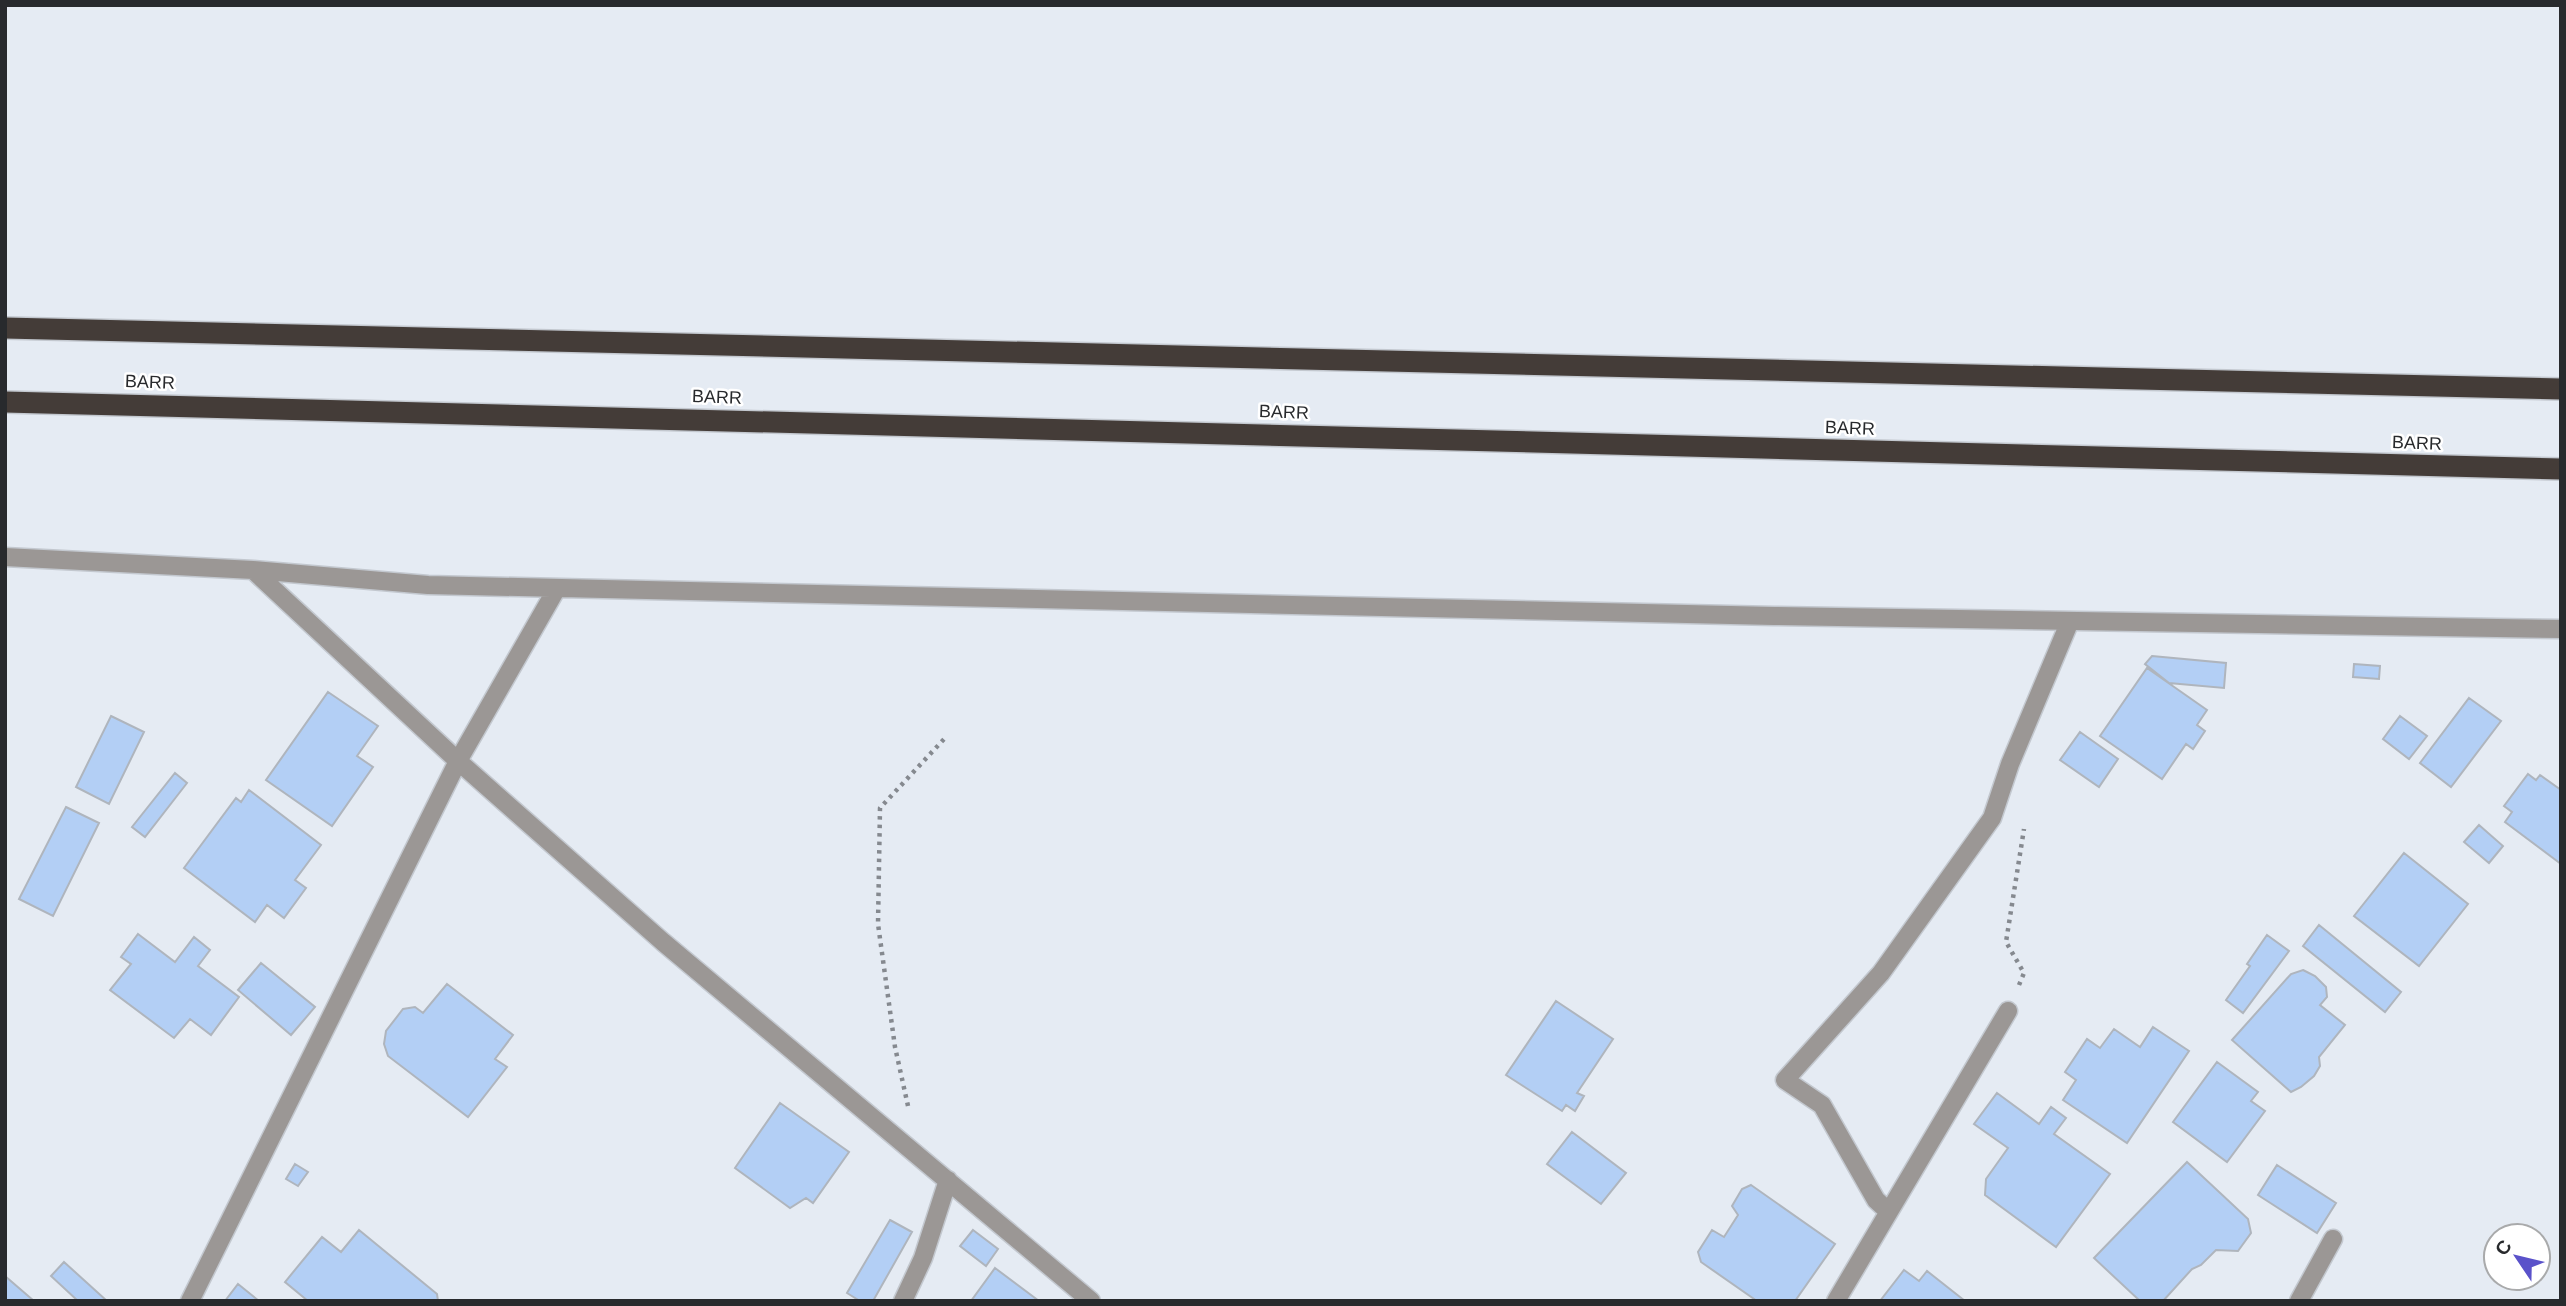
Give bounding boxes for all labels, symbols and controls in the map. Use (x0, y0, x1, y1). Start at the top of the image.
street label: BARR (125, 371, 175, 393)
street label: BARR (692, 386, 742, 408)
street label: BARR (1259, 401, 1309, 423)
street label: BARR (1825, 417, 1875, 439)
street label: BARR (2392, 432, 2442, 454)
north arrow (2482, 1222, 2552, 1292)
text: С (2491, 1236, 2516, 1259)

